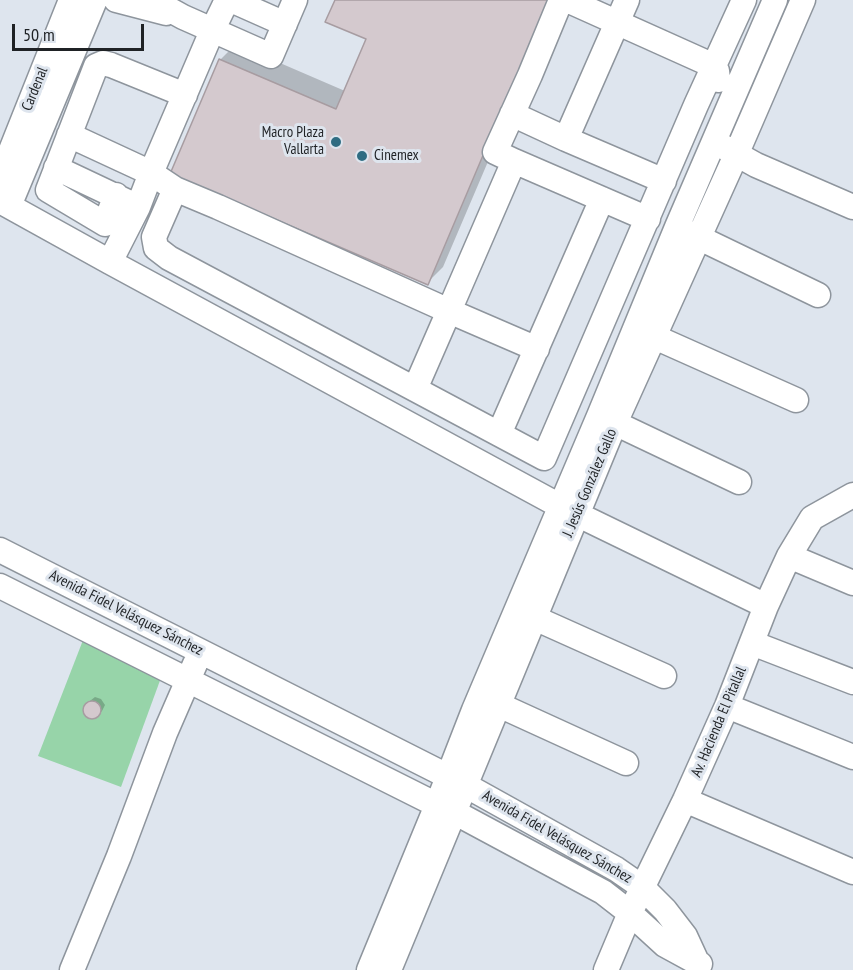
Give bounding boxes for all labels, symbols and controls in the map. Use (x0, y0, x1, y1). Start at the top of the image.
scale bar (15, 12, 147, 50)
text: 50 m (23, 23, 55, 46)
street label: Cardenal (18, 65, 52, 113)
place label: Macro Plaza Vallarta (262, 124, 324, 159)
marker: Macro Plaza Vallarta (329, 135, 343, 149)
place label: Cinemex (374, 147, 419, 165)
marker: Cinemex (355, 149, 369, 163)
street label: J. Jesús González Gallo (559, 426, 621, 540)
street label: Avenida Fidel Velásquez Sánchez (46, 566, 206, 660)
street label: Av. Hacienda El Pitallal (688, 664, 750, 780)
street label: Avenida Fidel Velásquez Sánchez (479, 787, 635, 887)

